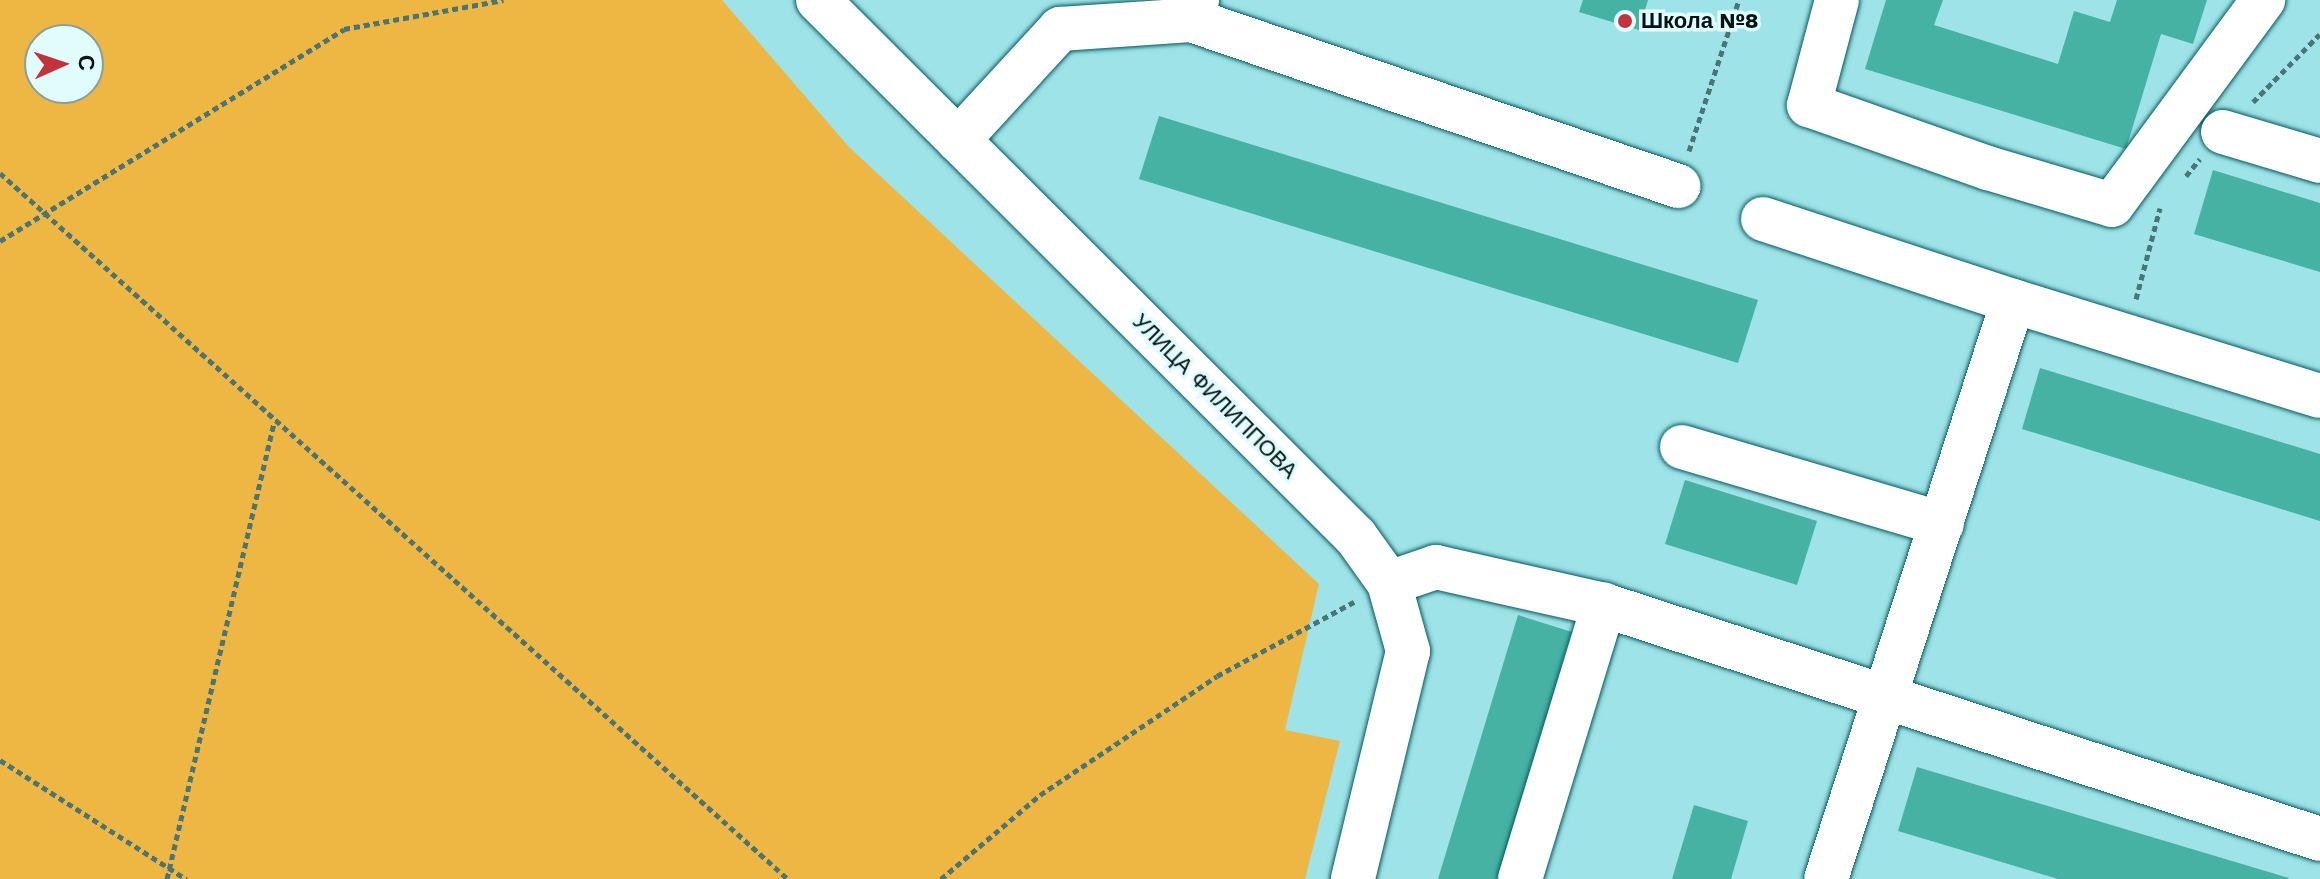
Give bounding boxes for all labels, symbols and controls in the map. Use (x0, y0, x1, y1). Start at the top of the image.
place label: Школа №8 (1641, 8, 1759, 34)
marker: Школа №8 (1616, 12, 1634, 30)
north arrow (24, 24, 104, 104)
text: С (74, 54, 99, 71)
street label: УЛИЦА ФИЛИППОВА (1127, 308, 1303, 484)

